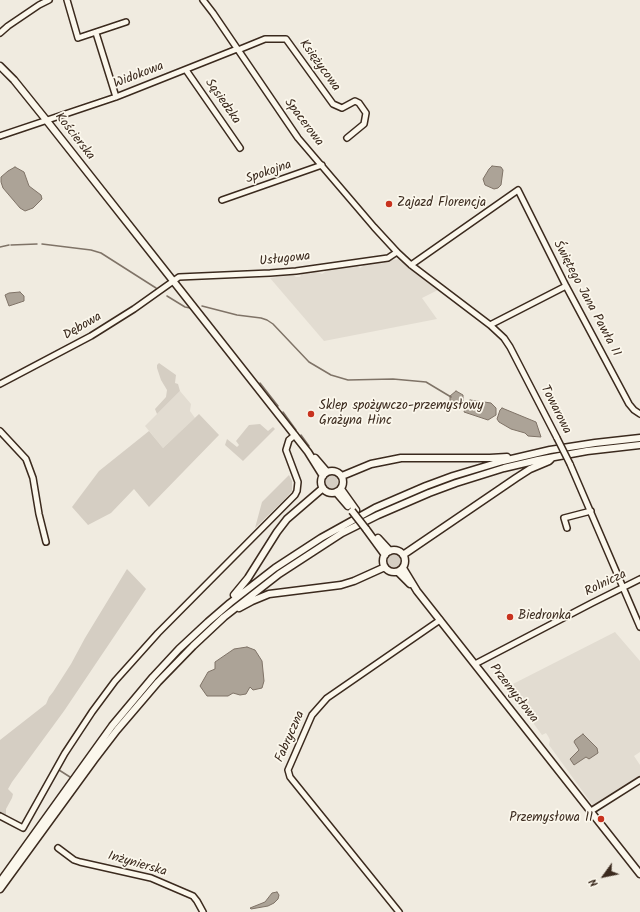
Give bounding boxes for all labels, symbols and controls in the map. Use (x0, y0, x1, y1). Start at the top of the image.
street label: Księżycowa (295, 37, 343, 95)
street label: Widokowa (112, 59, 166, 93)
street label: Sąsiedzka (201, 76, 243, 128)
street label: Spacerowa (280, 96, 326, 150)
street label: Kościerska (51, 110, 97, 164)
street label: Spokojna (244, 158, 294, 188)
place label: Zajazd Florencja (397, 196, 486, 212)
marker: Zajazd Florencja (384, 199, 394, 209)
street label: Świętego Jana Pawła II (549, 238, 623, 360)
street label: Usługowa (259, 250, 311, 270)
street label: Dębowa (61, 310, 105, 344)
street label: Towarowa (536, 383, 574, 437)
place label: Sklep spożywczo-przemysłowy Grażyna Hinc (319, 399, 483, 430)
marker: Sklep spożywczo-przemysłowy Grażyna Hinc (306, 409, 316, 419)
street label: Rolnicza (583, 567, 629, 601)
place label: Biedronka (518, 609, 571, 625)
marker: Biedronka (505, 612, 515, 622)
street label: Przemysłowa (485, 661, 541, 727)
street label: Fabryczna (273, 709, 309, 765)
place label: Przemysłowa II (509, 811, 593, 827)
marker: Przemysłowa II (596, 814, 606, 824)
street label: Inżynierska (106, 849, 168, 881)
north arrow (584, 856, 624, 896)
text: N (584, 875, 603, 890)

